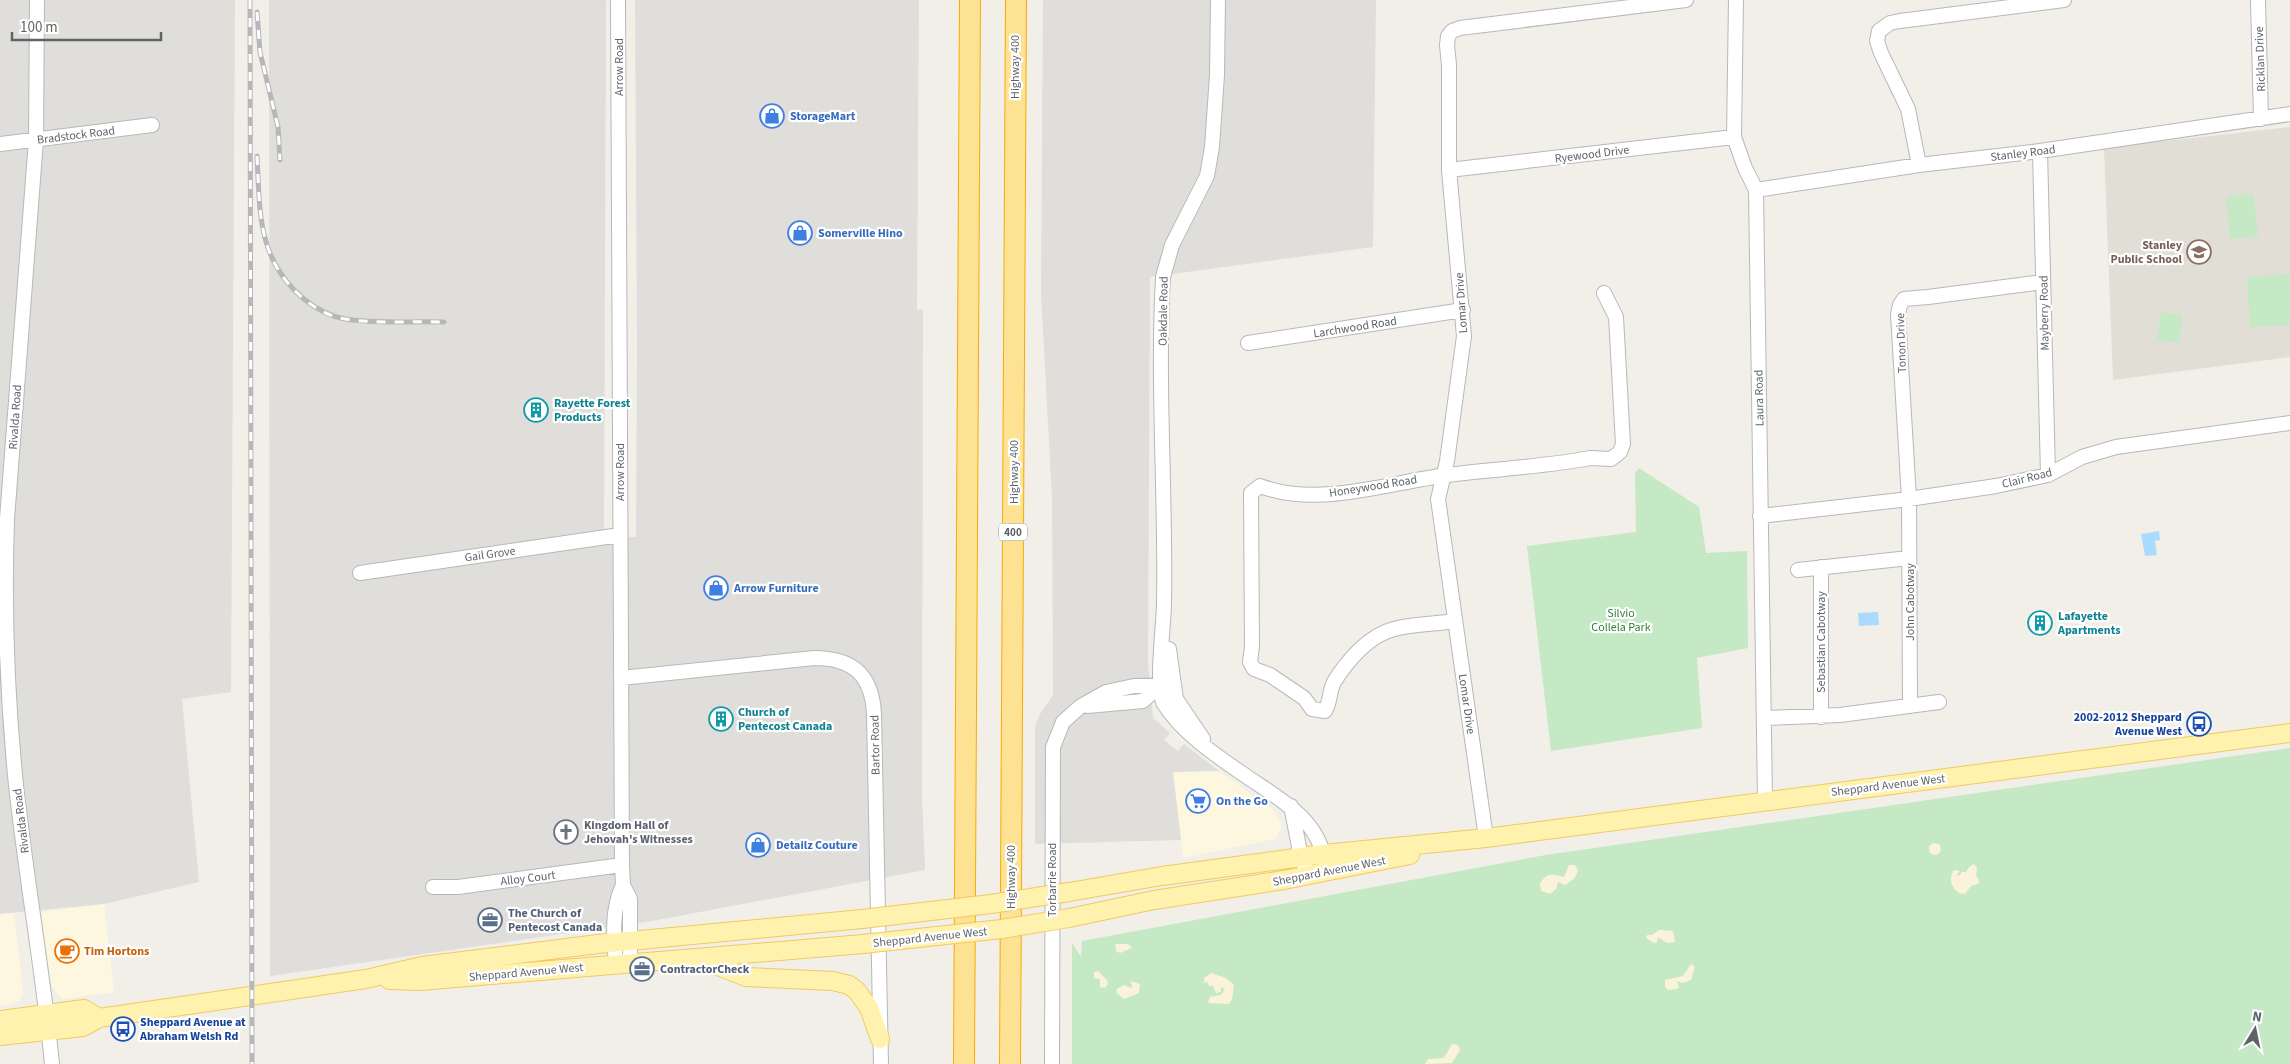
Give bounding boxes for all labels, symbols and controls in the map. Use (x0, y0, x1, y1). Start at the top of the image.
scale bar (12, 10, 161, 42)
text: 100 m (20, 17, 58, 38)
street label: Ricklan Drive (2251, 26, 2270, 92)
street label: Highway 400 (1007, 35, 1024, 99)
street label: Arrow Road (611, 38, 628, 96)
shop icon: StorageMart (759, 103, 785, 129)
place label: StorageMart (790, 108, 856, 125)
street label: Bradstock Road (36, 122, 116, 149)
street label: Ryewood Drive (1554, 141, 1630, 168)
street label: Stanley Road (1990, 141, 2057, 166)
shop icon: Somerville Hino (787, 220, 813, 246)
place label: Somerville Hino (818, 225, 903, 242)
place label: Stanley Public School (2111, 237, 2183, 268)
school or university icon: Stanley Public School (2186, 239, 2212, 265)
street label: Lomar Drive (1451, 272, 1472, 334)
street label: Mayberry Road (2035, 275, 2054, 351)
street label: Oakdale Road (1154, 276, 1173, 346)
street label: Larchwood Road (1312, 313, 1398, 342)
street label: Tonon Drive (1892, 313, 1911, 373)
street label: Laura Road (1751, 370, 1768, 426)
street label: Rivalda Road (5, 384, 26, 450)
place label: Rayette Forest Products (554, 395, 631, 426)
building icon: Rayette Forest Products (523, 397, 549, 423)
street label: Highway 400 (1006, 440, 1023, 504)
street label: Arrow Road (612, 443, 629, 501)
street label: Clair Road (2000, 464, 2054, 493)
street label: Honeywood Road (1328, 471, 1418, 502)
road number: 400 (999, 524, 1027, 540)
street label: Gail Grove (463, 543, 517, 566)
street label: John Cabotway (1902, 563, 1919, 641)
shop icon: Arrow Furniture (703, 575, 729, 601)
place label: Arrow Furniture (733, 580, 819, 597)
street label: Sebastian Cabotway (1813, 591, 1830, 693)
park label: Silvio Collela Park (1591, 605, 1651, 636)
place label: Lafayette Apartments (2057, 608, 2120, 639)
building icon: Lafayette Apartments (2027, 610, 2053, 636)
street label: Lomar Drive (1454, 673, 1479, 735)
place label: Church of Pentecost Canada (738, 704, 832, 735)
building icon: Church of Pentecost Canada (708, 706, 734, 732)
place label: 2002-2012 Sheppard Avenue West (2074, 709, 2182, 740)
bus stop icon: 2002-2012 Sheppard Avenue West (2186, 711, 2212, 737)
street label: Bartor Road (866, 715, 885, 775)
street label: Sheppard Avenue West (1830, 770, 1946, 801)
street label: Rivalda Road (9, 788, 34, 854)
supermarket icon: On the Go (1185, 788, 1211, 814)
place label: On the Go (1216, 793, 1268, 810)
place label: Kingdom Hall of Jehovah's Witnesses (584, 817, 693, 848)
church icon: Kingdom Hall of Jehovah's Witnesses (553, 819, 579, 845)
shop icon: Detailz Couture (745, 832, 771, 858)
place label: Detailz Couture (776, 837, 858, 854)
street label: Torbarrie Road (1044, 843, 1061, 917)
street label: Highway 400 (1003, 845, 1020, 909)
street label: Sheppard Avenue West (1271, 852, 1387, 891)
street label: Alloy Court (500, 867, 557, 890)
place label: The Church of Pentecost Canada (508, 905, 602, 936)
office icon: The Church of Pentecost Canada (477, 907, 503, 933)
street label: Sheppard Avenue West (872, 923, 988, 952)
cafe icon: Tim Hortons (54, 938, 80, 964)
place label: Tim Hortons (84, 943, 149, 960)
office icon: ContractorCheck (629, 956, 655, 982)
street label: Sheppard Avenue West (468, 959, 584, 986)
place label: ContractorCheck (660, 961, 750, 978)
north arrow (2230, 1004, 2280, 1054)
text: N (2251, 1007, 2263, 1028)
place label: Sheppard Avenue at Abraham Welsh Rd (139, 1014, 246, 1045)
bus stop icon: Sheppard Avenue at Abraham Welsh Rd (110, 1016, 136, 1042)

